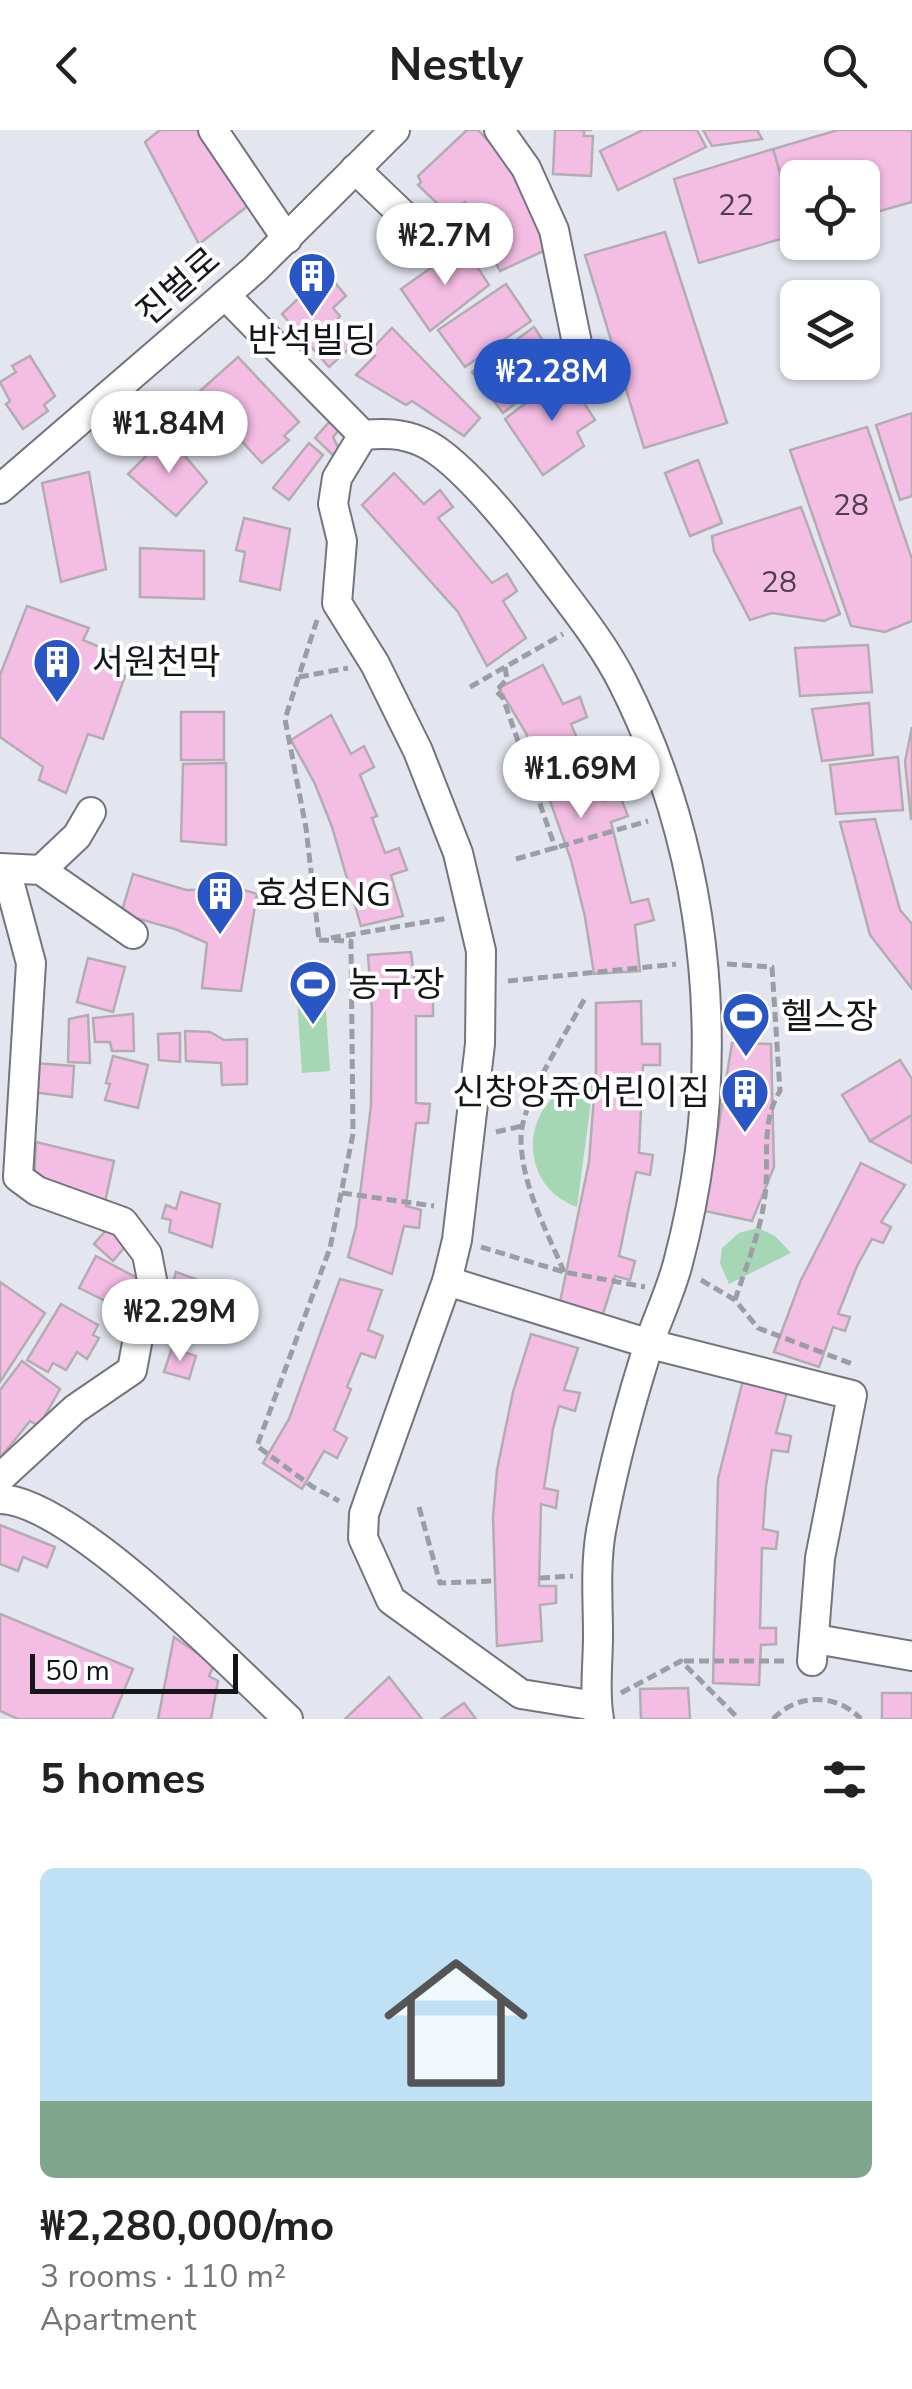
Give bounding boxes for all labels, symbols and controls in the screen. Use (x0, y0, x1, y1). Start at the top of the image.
text: Nestly (389, 35, 523, 96)
icon: back (40, 38, 95, 93)
icon: search (817, 38, 872, 93)
map controls (780, 160, 880, 380)
button: locate (780, 160, 880, 260)
house number: 22 (718, 185, 754, 226)
pin: ₩2.7M (375, 203, 515, 288)
text: ₩2.7M (398, 214, 492, 257)
street label: 진벌로 (126, 237, 230, 336)
building icon: 반석빌딩 (286, 250, 338, 318)
button: layers (780, 280, 880, 380)
place label: 반석빌딩 (248, 317, 376, 364)
pin: ₩2.28M (471, 339, 633, 424)
text: ₩2.28M (496, 350, 608, 393)
pin: ₩1.84M (88, 391, 250, 476)
text: ₩1.84M (113, 402, 225, 445)
house number: 28 (833, 485, 869, 526)
house number: 28 (761, 562, 797, 603)
building icon: 서원천막 (31, 636, 83, 704)
place label: 서원천막 (92, 639, 221, 686)
pin: ₩1.69M (500, 736, 662, 821)
text: ₩1.69M (525, 747, 637, 790)
building icon: 효성ENG (194, 868, 246, 936)
place label: 효성ENG (255, 871, 391, 918)
sports icon: 농구장 (287, 958, 339, 1026)
place label: 농구장 (348, 961, 445, 1008)
sports icon: 헬스장 (720, 990, 772, 1058)
place label: 헬스장 (781, 993, 878, 1040)
building icon: 신창앙쥬어린이집 (719, 1066, 771, 1134)
place label: 신창앙쥬어린이집 (452, 1069, 710, 1116)
pin: ₩2.29M (99, 1279, 261, 1364)
text: ₩2.29M (124, 1290, 236, 1333)
scale bar (30, 1649, 238, 1694)
text: 50 m (45, 1652, 110, 1690)
text: 5 homes (40, 1751, 205, 1808)
icon: filters (817, 1752, 872, 1807)
icon: home (366, 1933, 546, 2113)
text: ₩2,280,000/mo (40, 2198, 334, 2255)
text: 3 rooms · 110 m² (40, 2255, 286, 2298)
text: Apartment (40, 2298, 196, 2341)

